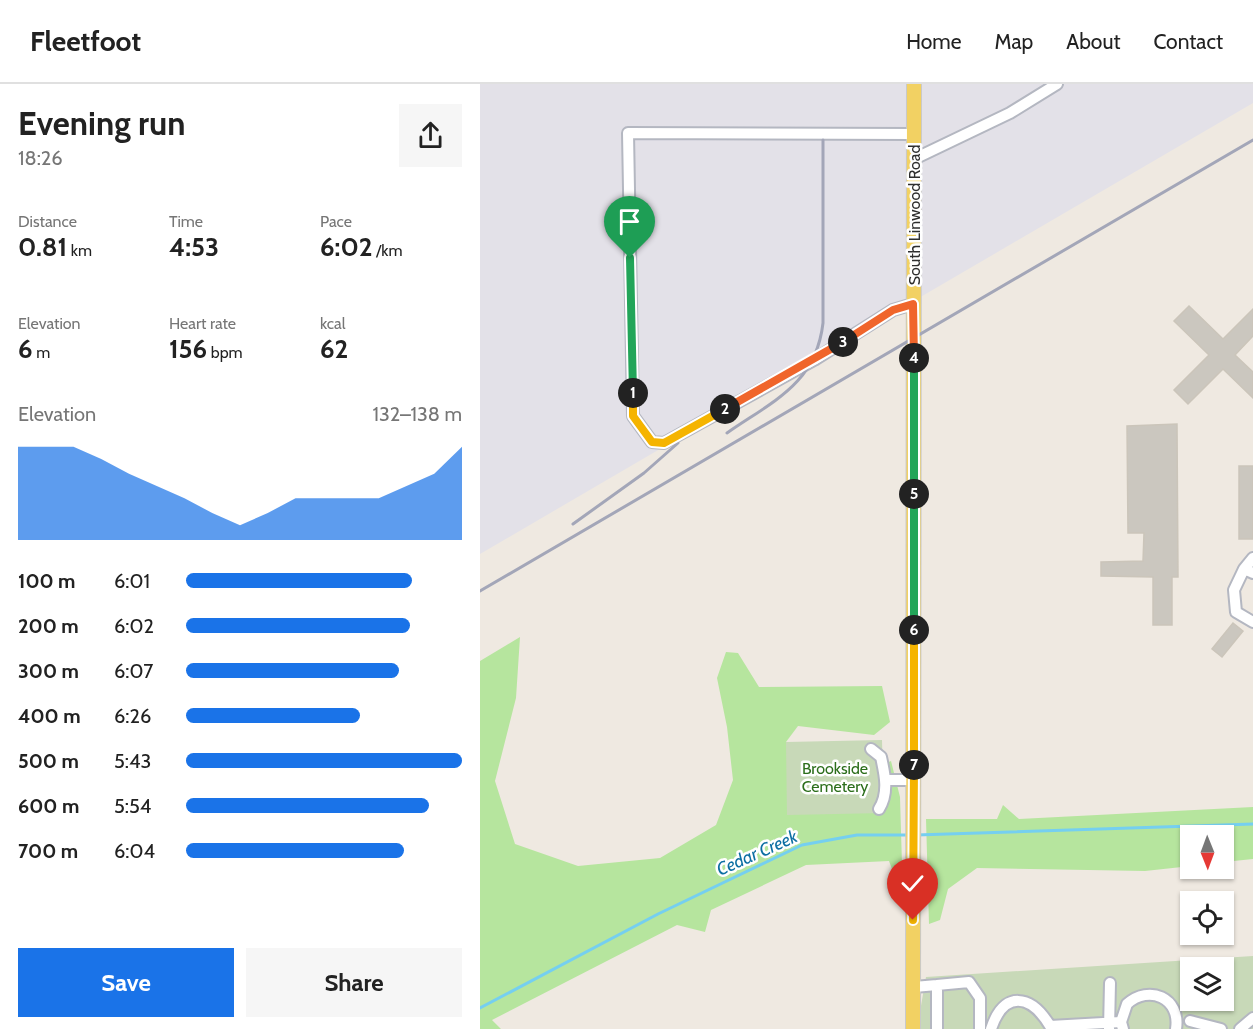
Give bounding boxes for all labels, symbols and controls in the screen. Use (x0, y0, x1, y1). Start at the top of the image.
text: Fleetfoot (30, 24, 141, 58)
text: Home (906, 29, 962, 54)
text: Map (995, 29, 1033, 54)
text: About (1066, 29, 1120, 54)
text: Contact (1153, 29, 1223, 54)
text: Evening run (18, 103, 185, 143)
button: share (399, 104, 462, 167)
street label: South Linwood Road (905, 145, 924, 285)
text: 18:26 (18, 146, 63, 170)
pin (604, 196, 655, 258)
icon: arrive (613, 205, 646, 238)
text: Distance (18, 212, 77, 231)
text: Time (169, 212, 203, 231)
text: Pace (320, 212, 352, 231)
text: 0.81 (18, 231, 67, 263)
text: 4:53 (169, 231, 219, 263)
text: 6:02 (320, 231, 373, 263)
text: km (67, 241, 92, 260)
text: /km (373, 241, 402, 260)
text: Elevation (18, 314, 81, 333)
text: Heart rate (169, 314, 236, 333)
text: kcal (320, 314, 346, 333)
pin: 3 (828, 327, 858, 357)
text: 3 (839, 332, 847, 351)
text: 6 (18, 333, 33, 365)
text: 156 (169, 333, 207, 365)
text: 62 (320, 333, 348, 365)
text: m (33, 343, 50, 362)
text: bpm (207, 343, 243, 362)
pin: 4 (899, 343, 929, 373)
text: 4 (909, 348, 919, 367)
pin: 1 (618, 378, 648, 408)
text: 1 (630, 383, 636, 402)
pin: 2 (710, 394, 740, 424)
text: 2 (721, 399, 729, 418)
text: Elevation (18, 402, 96, 426)
text: 132–138 m (372, 402, 462, 426)
pin: 5 (899, 479, 929, 509)
text: 5 (910, 484, 918, 503)
text: 100 m (18, 569, 76, 593)
text: 6:01 (114, 569, 150, 593)
text: 200 m (18, 614, 79, 638)
text: 6:02 (114, 614, 154, 638)
pin: 6 (899, 615, 929, 645)
text: 6 (910, 620, 919, 639)
text: 300 m (18, 659, 79, 683)
text: 6:07 (114, 659, 153, 683)
text: 400 m (18, 704, 81, 728)
text: 6:26 (114, 704, 151, 728)
text: 500 m (18, 749, 79, 773)
text: 5:43 (114, 749, 151, 773)
pin: 7 (899, 750, 929, 780)
text: 7 (910, 755, 918, 774)
park label: Brookside Cemetery (802, 759, 868, 796)
text: 600 m (18, 794, 79, 818)
text: 5:54 (114, 794, 151, 818)
water label: Cedar Creek (713, 825, 802, 881)
north arrow (1180, 825, 1234, 879)
map controls (1180, 825, 1234, 1011)
text: 700 m (18, 839, 78, 863)
text: 6:04 (114, 839, 155, 863)
pin (887, 858, 938, 920)
icon: check (896, 867, 929, 900)
button: locate (1180, 891, 1234, 945)
button: Save (18, 948, 234, 1017)
button: Share (246, 948, 462, 1017)
button: layers (1180, 957, 1234, 1011)

